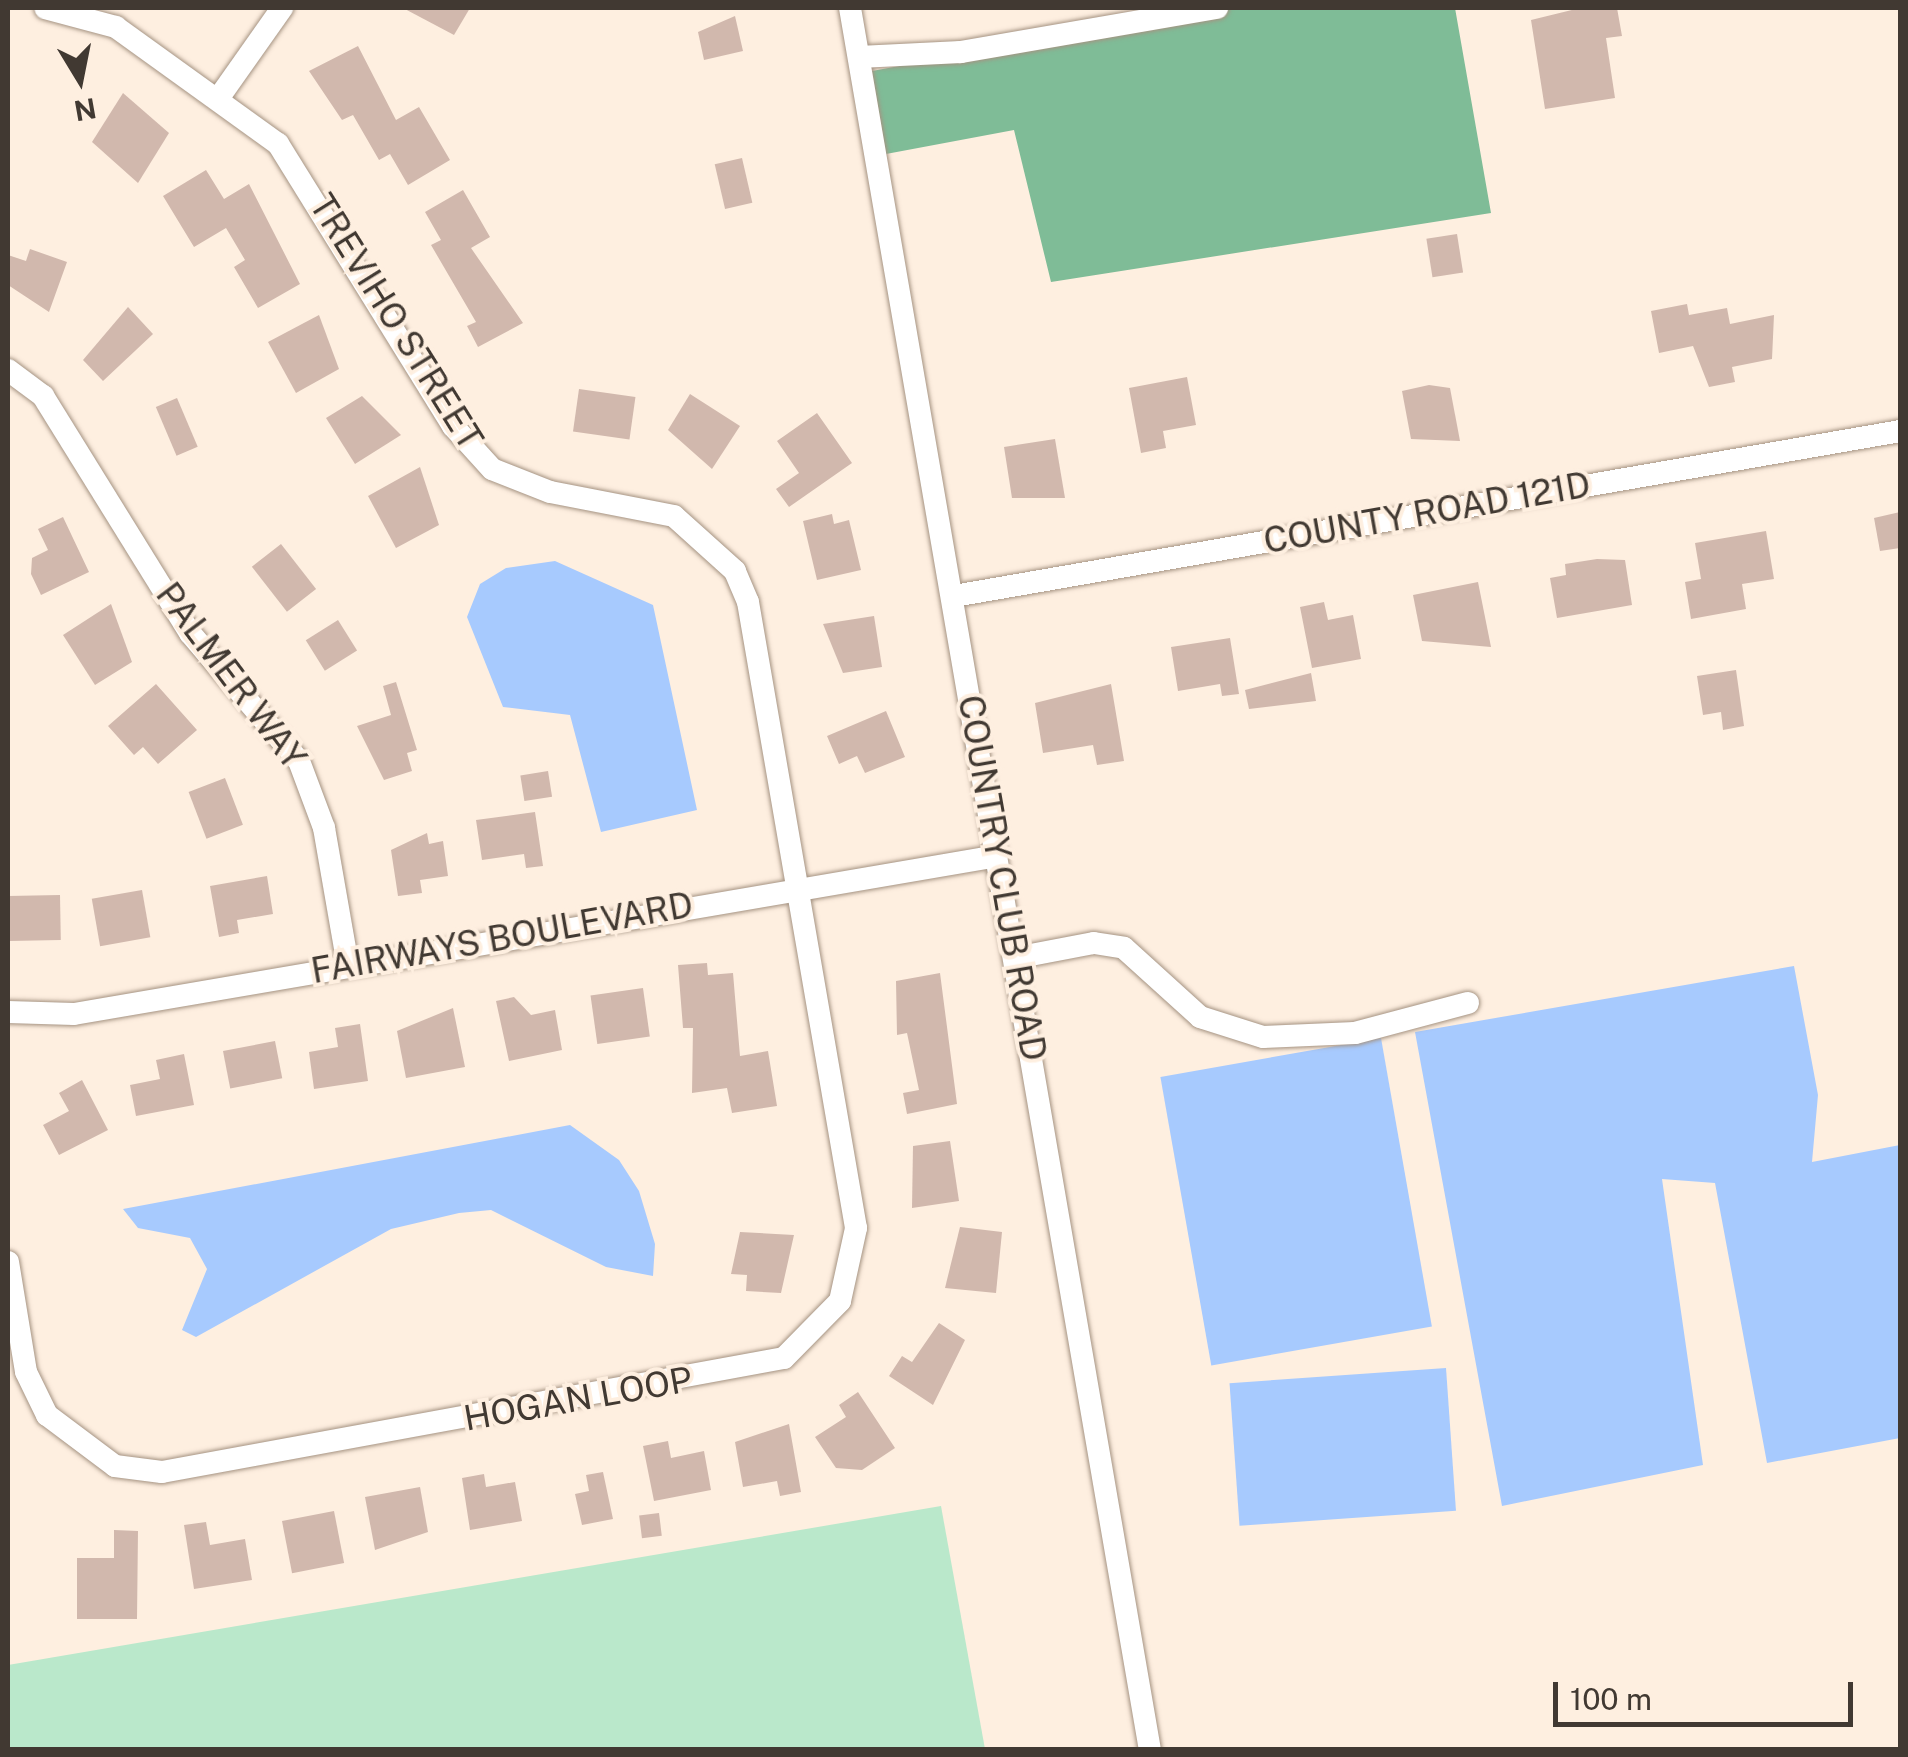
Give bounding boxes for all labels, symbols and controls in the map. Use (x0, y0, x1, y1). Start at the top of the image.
north arrow (30, 30, 130, 130)
text: N (72, 92, 99, 128)
street label: TREVIHO STREET (301, 187, 491, 457)
street label: COUNTY ROAD 121D (1260, 464, 1594, 562)
street label: PALMER WAY (147, 574, 315, 778)
street label: COUNTRY CLUB ROAD (949, 692, 1055, 1064)
street label: FAIRWAYS BOULEVARD (308, 884, 696, 992)
street label: HOGAN LOOP (461, 1358, 695, 1440)
scale bar (1558, 1662, 1858, 1724)
text: 100 m (1570, 1681, 1652, 1717)

